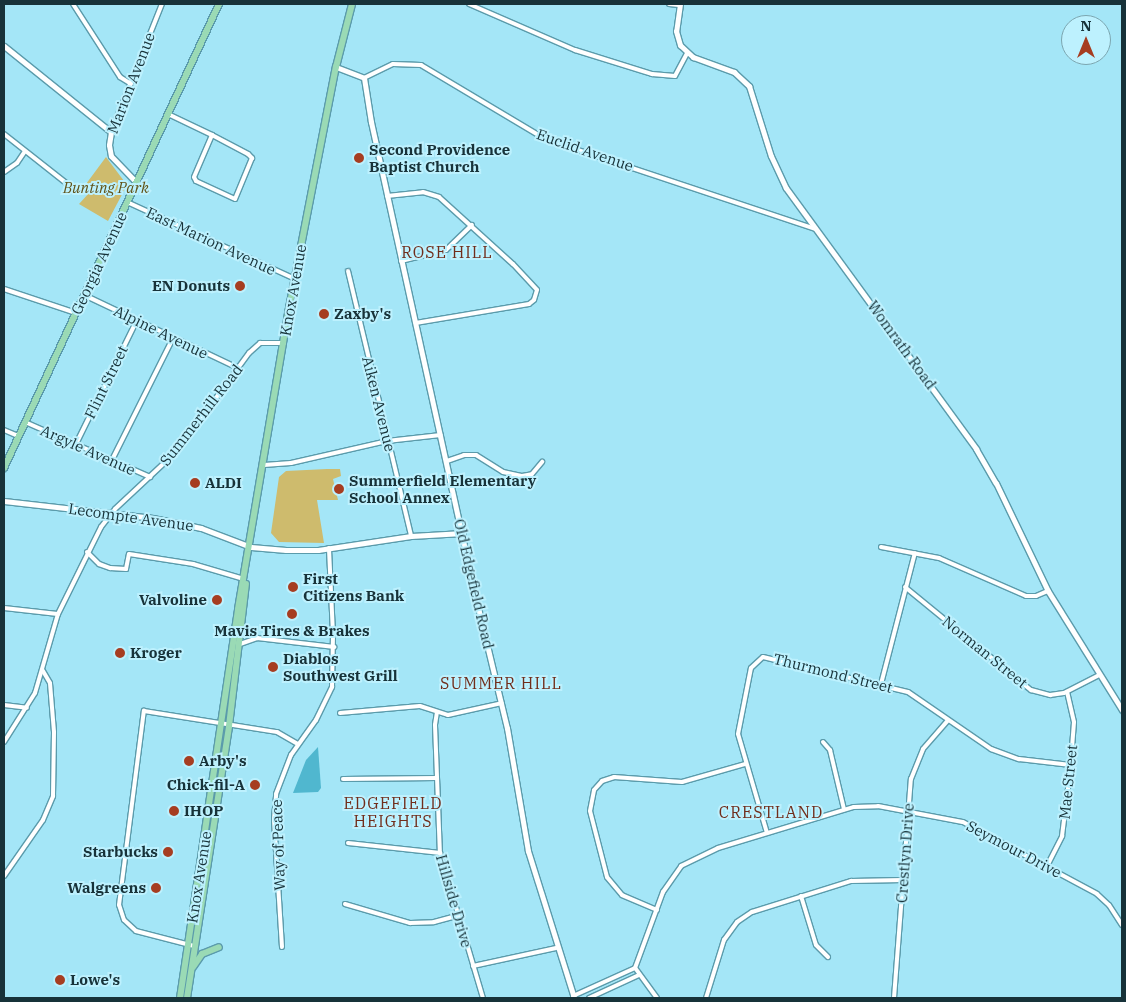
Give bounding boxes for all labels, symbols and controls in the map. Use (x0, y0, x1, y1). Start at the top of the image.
north arrow (1061, 15, 1111, 65)
text: N (1080, 17, 1092, 35)
street label: Marion Avenue (103, 30, 159, 136)
street label: Euclid Avenue (534, 125, 636, 175)
place label: Second Providence Baptist Church (369, 140, 510, 175)
marker: Second Providence Baptist Church (353, 152, 365, 164)
park label: Bunting Park (63, 179, 149, 197)
street label: East Marion Avenue (143, 203, 279, 279)
street label: Georgia Avenue (67, 209, 131, 317)
district label: ROSE HILL (400, 242, 494, 262)
street label: Knox Avenue (276, 243, 310, 337)
place label: EN Donuts (152, 277, 230, 295)
marker: EN Donuts (234, 280, 246, 292)
street label: Womrath Road (864, 297, 940, 393)
street label: Alpine Avenue (111, 301, 211, 363)
place label: Zaxby's (334, 305, 391, 323)
marker: Zaxby's (318, 308, 330, 320)
street label: Flint Street (81, 343, 131, 421)
street label: Aiken Avenue (358, 355, 400, 453)
street label: Summerhill Road (156, 361, 246, 469)
street label: Argyle Avenue (38, 421, 138, 479)
place label: Summerfield Elementary School Annex (349, 471, 536, 506)
place label: ALDI (205, 474, 242, 492)
marker: ALDI (189, 477, 201, 489)
marker: Summerfield Elementary School Annex (333, 483, 345, 495)
street label: Lecompte Avenue (67, 499, 195, 535)
street label: Old Edgefield Road (450, 517, 498, 651)
place label: First Citizens Bank (303, 569, 404, 604)
marker: First Citizens Bank (287, 581, 299, 593)
place label: Valvoline (139, 591, 207, 609)
marker: Valvoline (211, 594, 223, 606)
marker: Mavis Tires & Brakes (286, 608, 298, 620)
street label: Norman Street (939, 612, 1031, 692)
place label: Mavis Tires & Brakes (214, 622, 370, 640)
place label: Kroger (130, 644, 182, 662)
marker: Kroger (114, 647, 126, 659)
place label: Diablos Southwest Grill (283, 649, 398, 684)
street label: Thurmond Street (772, 649, 894, 697)
marker: Diablos Southwest Grill (267, 661, 279, 673)
district label: SUMMER HILL (439, 673, 563, 693)
street label: Mae Street (1055, 744, 1081, 820)
place label: Arby's (199, 752, 247, 770)
marker: Arby's (183, 755, 195, 767)
place label: Chick-fil-A (167, 776, 245, 794)
marker: Chick-fil-A (249, 779, 261, 791)
district label: EDGEFIELD HEIGHTS (342, 793, 444, 831)
street label: Way of Peace (267, 799, 289, 891)
place label: IHOP (184, 802, 224, 820)
district label: CRESTLAND (718, 802, 824, 822)
street label: Crestlyn Drive (893, 802, 917, 904)
marker: IHOP (168, 805, 180, 817)
street label: Seymour Drive (963, 816, 1065, 882)
street label: Knox Avenue (183, 830, 215, 924)
place label: Starbucks (83, 843, 158, 861)
marker: Starbucks (162, 846, 174, 858)
street label: Hillside Drive (432, 852, 476, 950)
place label: Walgreens (67, 879, 146, 897)
marker: Walgreens (150, 882, 162, 894)
place label: Lowe's (70, 971, 120, 989)
marker: Lowe's (54, 974, 66, 986)

